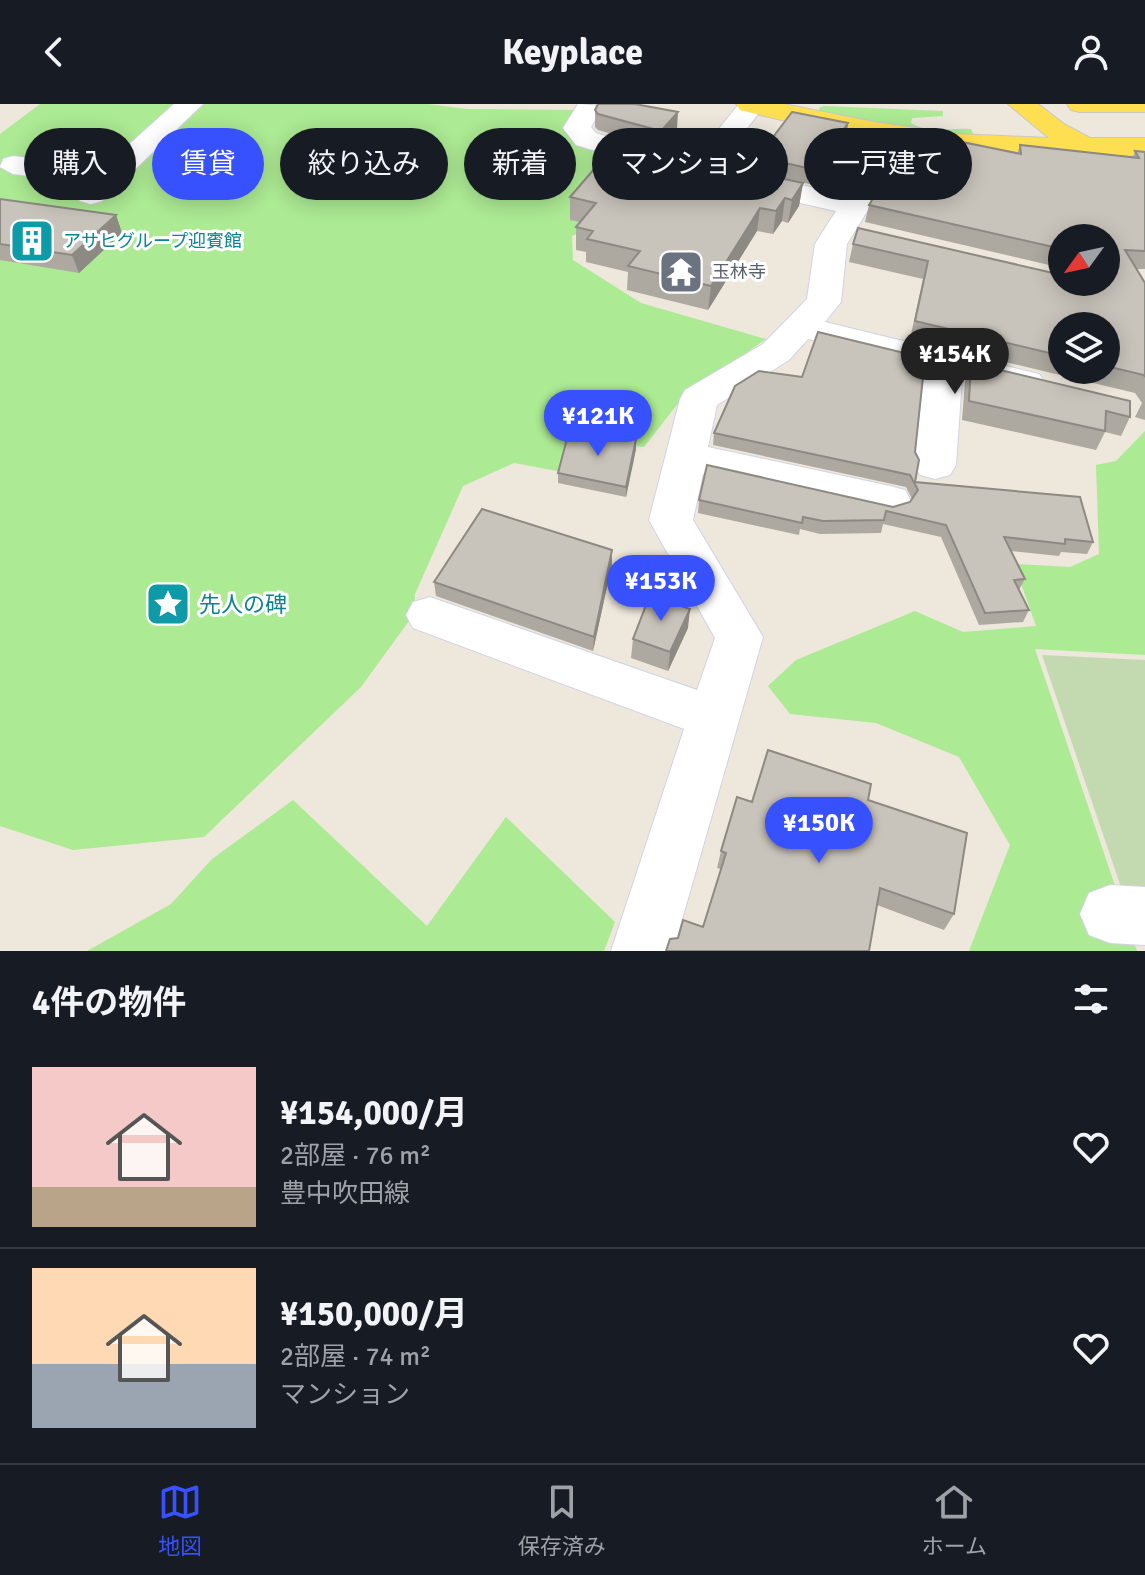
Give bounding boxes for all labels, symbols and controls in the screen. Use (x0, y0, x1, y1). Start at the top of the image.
icon: back (32, 30, 76, 74)
text: Keyplace (502, 30, 643, 75)
icon: person (1069, 30, 1113, 74)
chip: 購入 (24, 128, 136, 200)
chip: 賃貸 (152, 128, 264, 200)
chip: 絞り込み (280, 128, 448, 200)
chip: 新着 (464, 128, 576, 200)
chip: マンション (592, 128, 788, 200)
chip: 一戸建て (804, 128, 972, 200)
building icon: アサヒグループ迎賓館 (8, 217, 56, 265)
north arrow (1048, 224, 1120, 296)
map controls (1048, 224, 1120, 384)
place label: アサヒグループ迎賓館 (63, 230, 242, 252)
temple icon: 玉林寺 (657, 248, 705, 296)
place label: 玉林寺 (712, 261, 766, 283)
button: layers (1048, 312, 1120, 384)
pin: ¥154K (899, 328, 1011, 396)
text: ¥154K (919, 338, 991, 370)
pin: ¥121K (542, 390, 654, 458)
text: ¥121K (562, 400, 634, 432)
pin: ¥153K (605, 555, 717, 623)
text: ¥153K (625, 565, 697, 597)
place icon: 先人の碑 (144, 580, 192, 628)
place label: 先人の碑 (199, 591, 287, 618)
pin: ¥150K (763, 797, 875, 865)
text: ¥150K (783, 807, 855, 839)
icon: filters (1069, 977, 1113, 1021)
text: 4件の物件 (32, 982, 186, 1024)
text: ¥154,000/月 (280, 1092, 468, 1134)
icon: home (96, 1099, 192, 1195)
icon: heart (1069, 1125, 1113, 1169)
text: 2部屋 · 76 m² (280, 1140, 431, 1172)
text: 豊中吹田線 (280, 1178, 410, 1210)
text: ¥150,000/月 (280, 1293, 468, 1335)
icon: home (96, 1300, 192, 1396)
icon: heart (1069, 1326, 1113, 1370)
text: 2部屋 · 74 m² (280, 1341, 431, 1373)
text: マンション (280, 1379, 410, 1411)
tab: 地図 (158, 1480, 202, 1560)
tab: 保存済み (518, 1480, 606, 1560)
tab: ホーム (922, 1480, 987, 1560)

